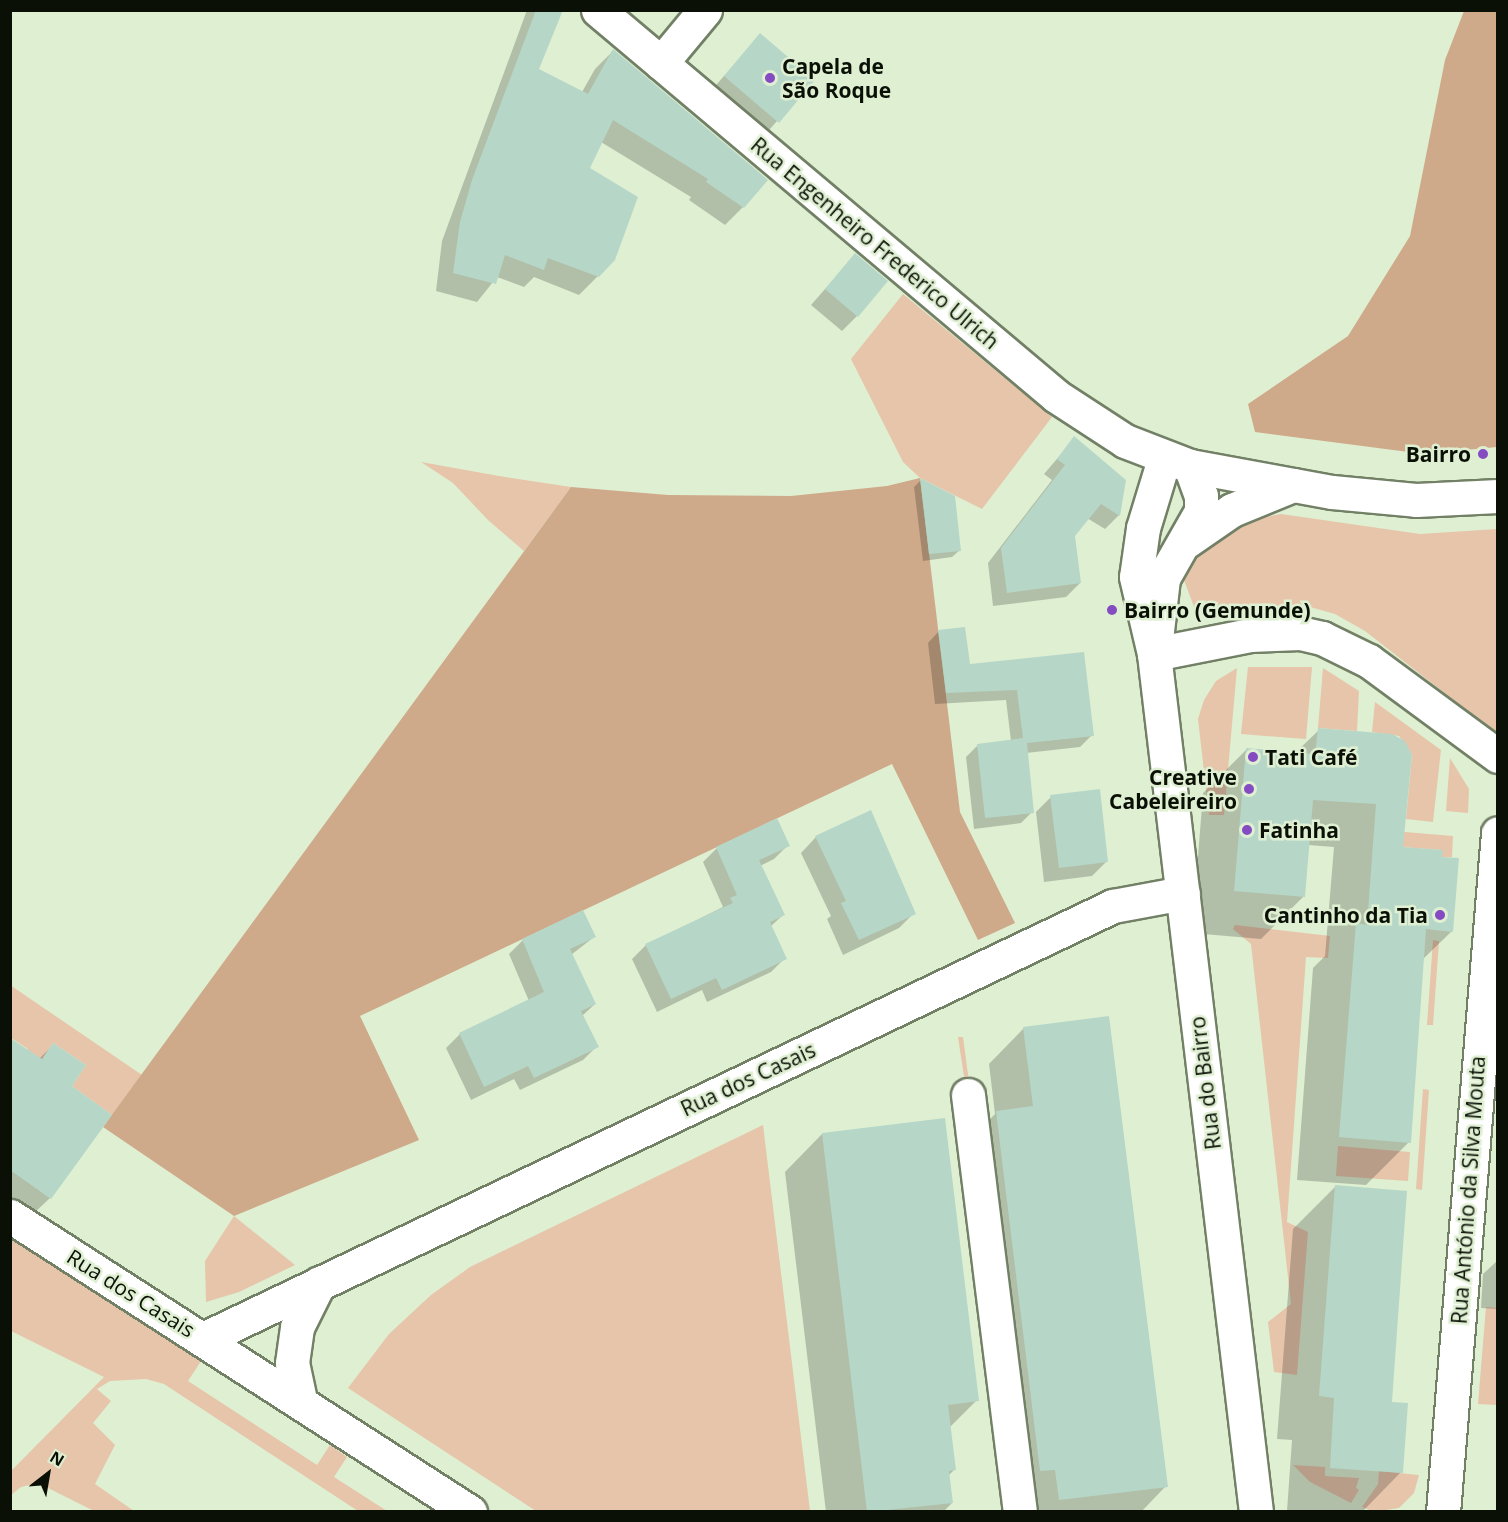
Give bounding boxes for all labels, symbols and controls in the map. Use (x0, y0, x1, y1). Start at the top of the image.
place label: Capela de São Roque (782, 53, 891, 103)
marker: Capela de São Roque (763, 71, 777, 85)
street label: Rua Engenheiro Frederico Ulrich (746, 132, 1004, 354)
place label: Bairro (1406, 441, 1471, 467)
marker: Bairro (1476, 447, 1490, 461)
place label: Bairro (Gemunde) (1124, 597, 1310, 623)
marker: Bairro (Gemunde) (1105, 603, 1119, 617)
place label: Tati Café (1265, 744, 1357, 770)
marker: Tati Café (1246, 750, 1260, 764)
place label: Creative Cabeleireiro (1109, 764, 1237, 814)
marker: Creative Cabeleireiro (1242, 782, 1256, 796)
place label: Fatinha (1259, 817, 1339, 843)
marker: Fatinha (1240, 823, 1254, 837)
place label: Cantinho da Tia (1264, 902, 1428, 928)
marker: Cantinho da Tia (1433, 908, 1447, 922)
street label: Rua do Bairro (1184, 1015, 1226, 1151)
street label: Rua dos Casais (677, 1037, 819, 1121)
street label: Rua António da Silva Mouta (1446, 1055, 1490, 1325)
street label: Rua dos Casais (63, 1244, 199, 1342)
north arrow (18, 1444, 78, 1504)
text: N (46, 1446, 69, 1471)

